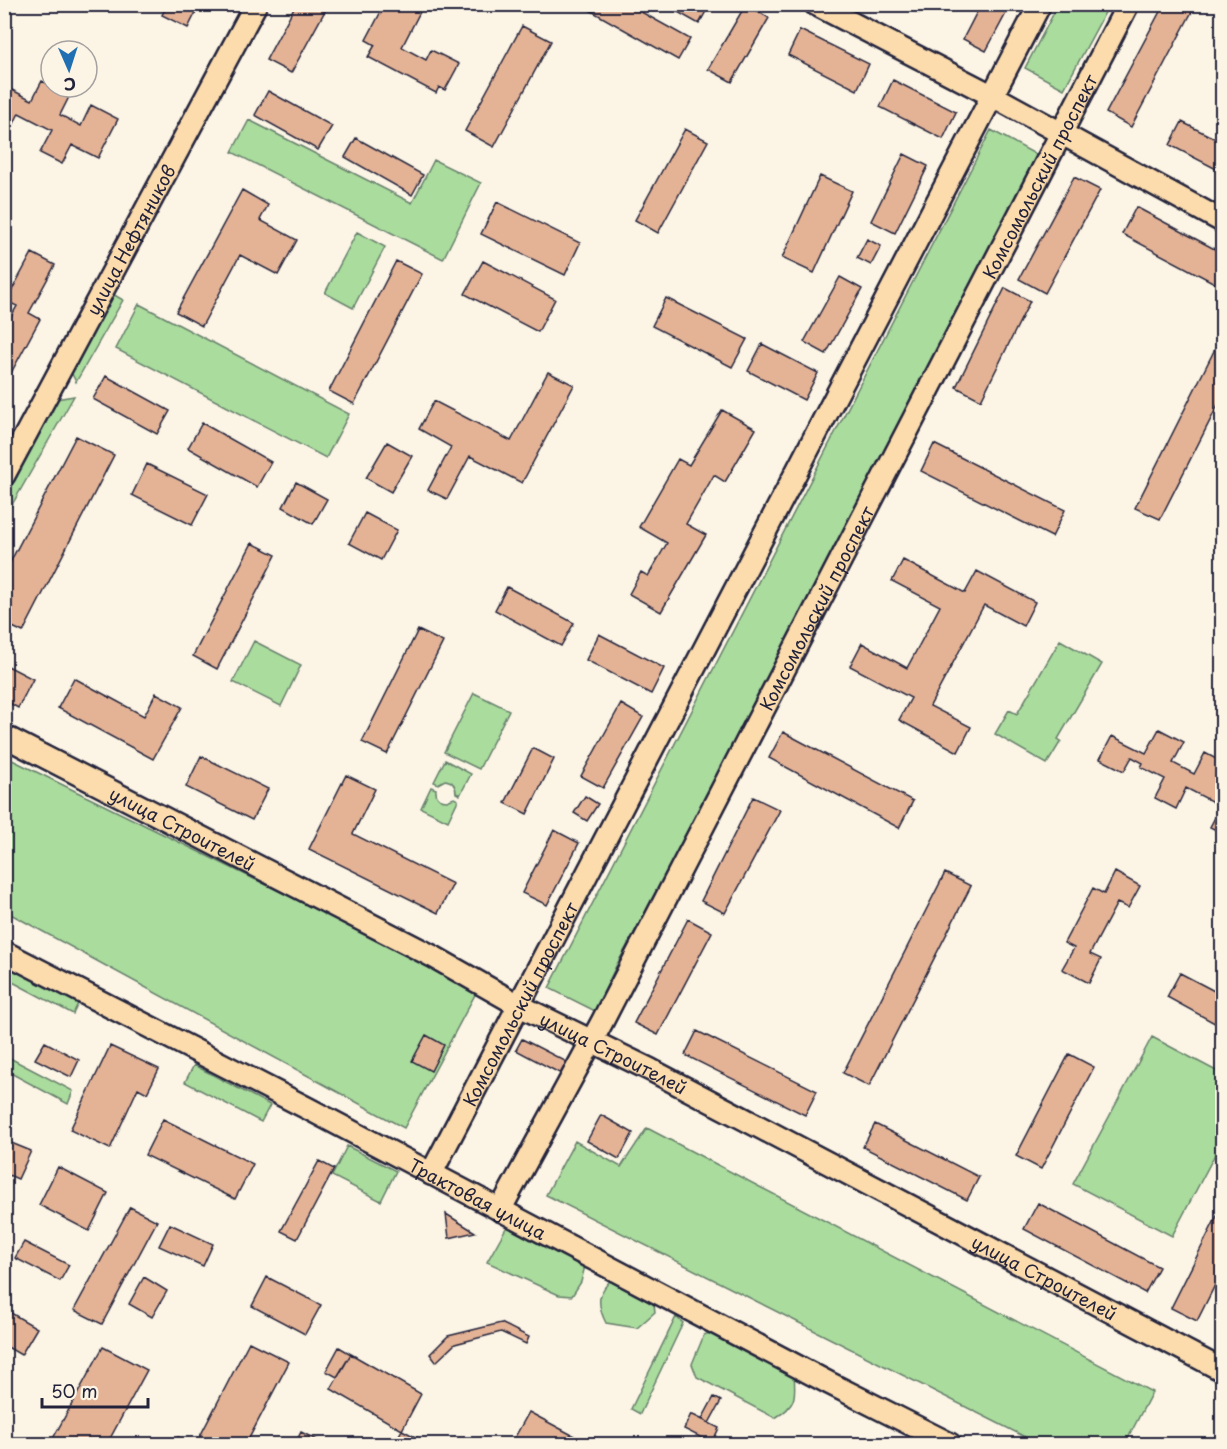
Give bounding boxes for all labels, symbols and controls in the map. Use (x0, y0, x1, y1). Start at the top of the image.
north arrow (39, 39, 99, 99)
street label: Комсомольский проспект (975, 69, 1103, 283)
text: С (63, 73, 76, 97)
street label: улица Нефтяников (79, 160, 181, 320)
street label: Комсомольский проспект (752, 501, 880, 715)
street label: улица Строителей (105, 779, 261, 877)
street label: Комсомольский проспект (455, 897, 584, 1111)
street label: улица Строителей (536, 1004, 692, 1100)
street label: Трактовая улица (404, 1151, 552, 1246)
street label: улица Строителей (967, 1227, 1122, 1326)
scale bar (42, 1371, 148, 1409)
text: 50 m (51, 1377, 98, 1404)

